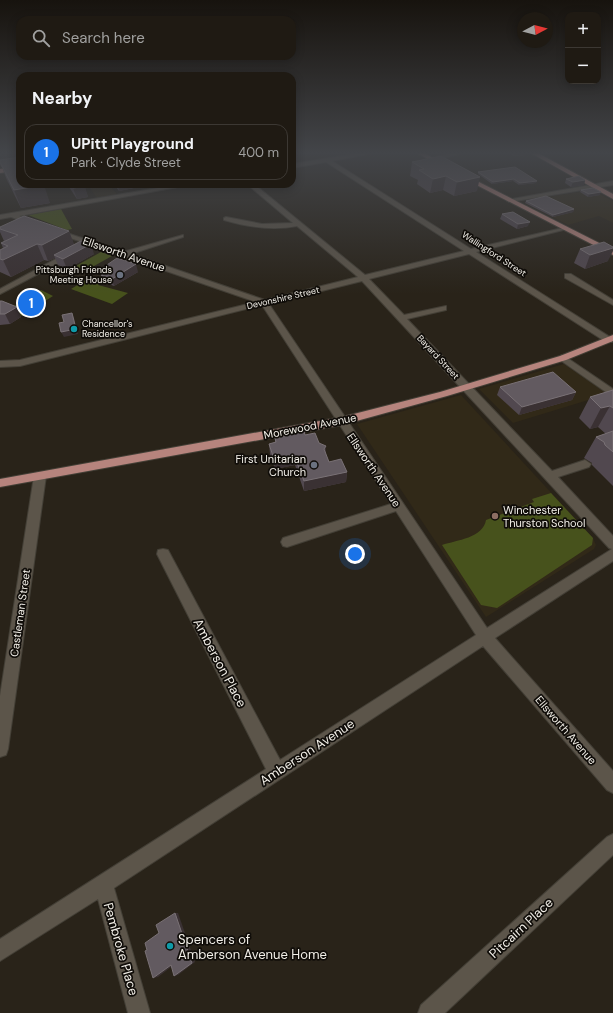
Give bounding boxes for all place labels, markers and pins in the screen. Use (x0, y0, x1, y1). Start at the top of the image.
place label: Pittsburgh Friends Meeting House (36, 264, 112, 286)
marker: Pittsburgh Friends Meeting House (115, 270, 125, 280)
pin: 1 (18, 288, 44, 318)
place label: Chancellor's Residence (82, 318, 133, 340)
marker: Chancellor's Residence (69, 324, 79, 334)
place label: First Unitarian Church (235, 452, 306, 479)
marker: First Unitarian Church (309, 460, 319, 470)
place label: Winchester Thurston School (503, 503, 586, 530)
marker: Winchester Thurston School (490, 511, 500, 521)
place label: Spencers of Amberson Avenue Home (178, 931, 327, 963)
marker: Spencers of Amberson Avenue Home (165, 941, 175, 951)

